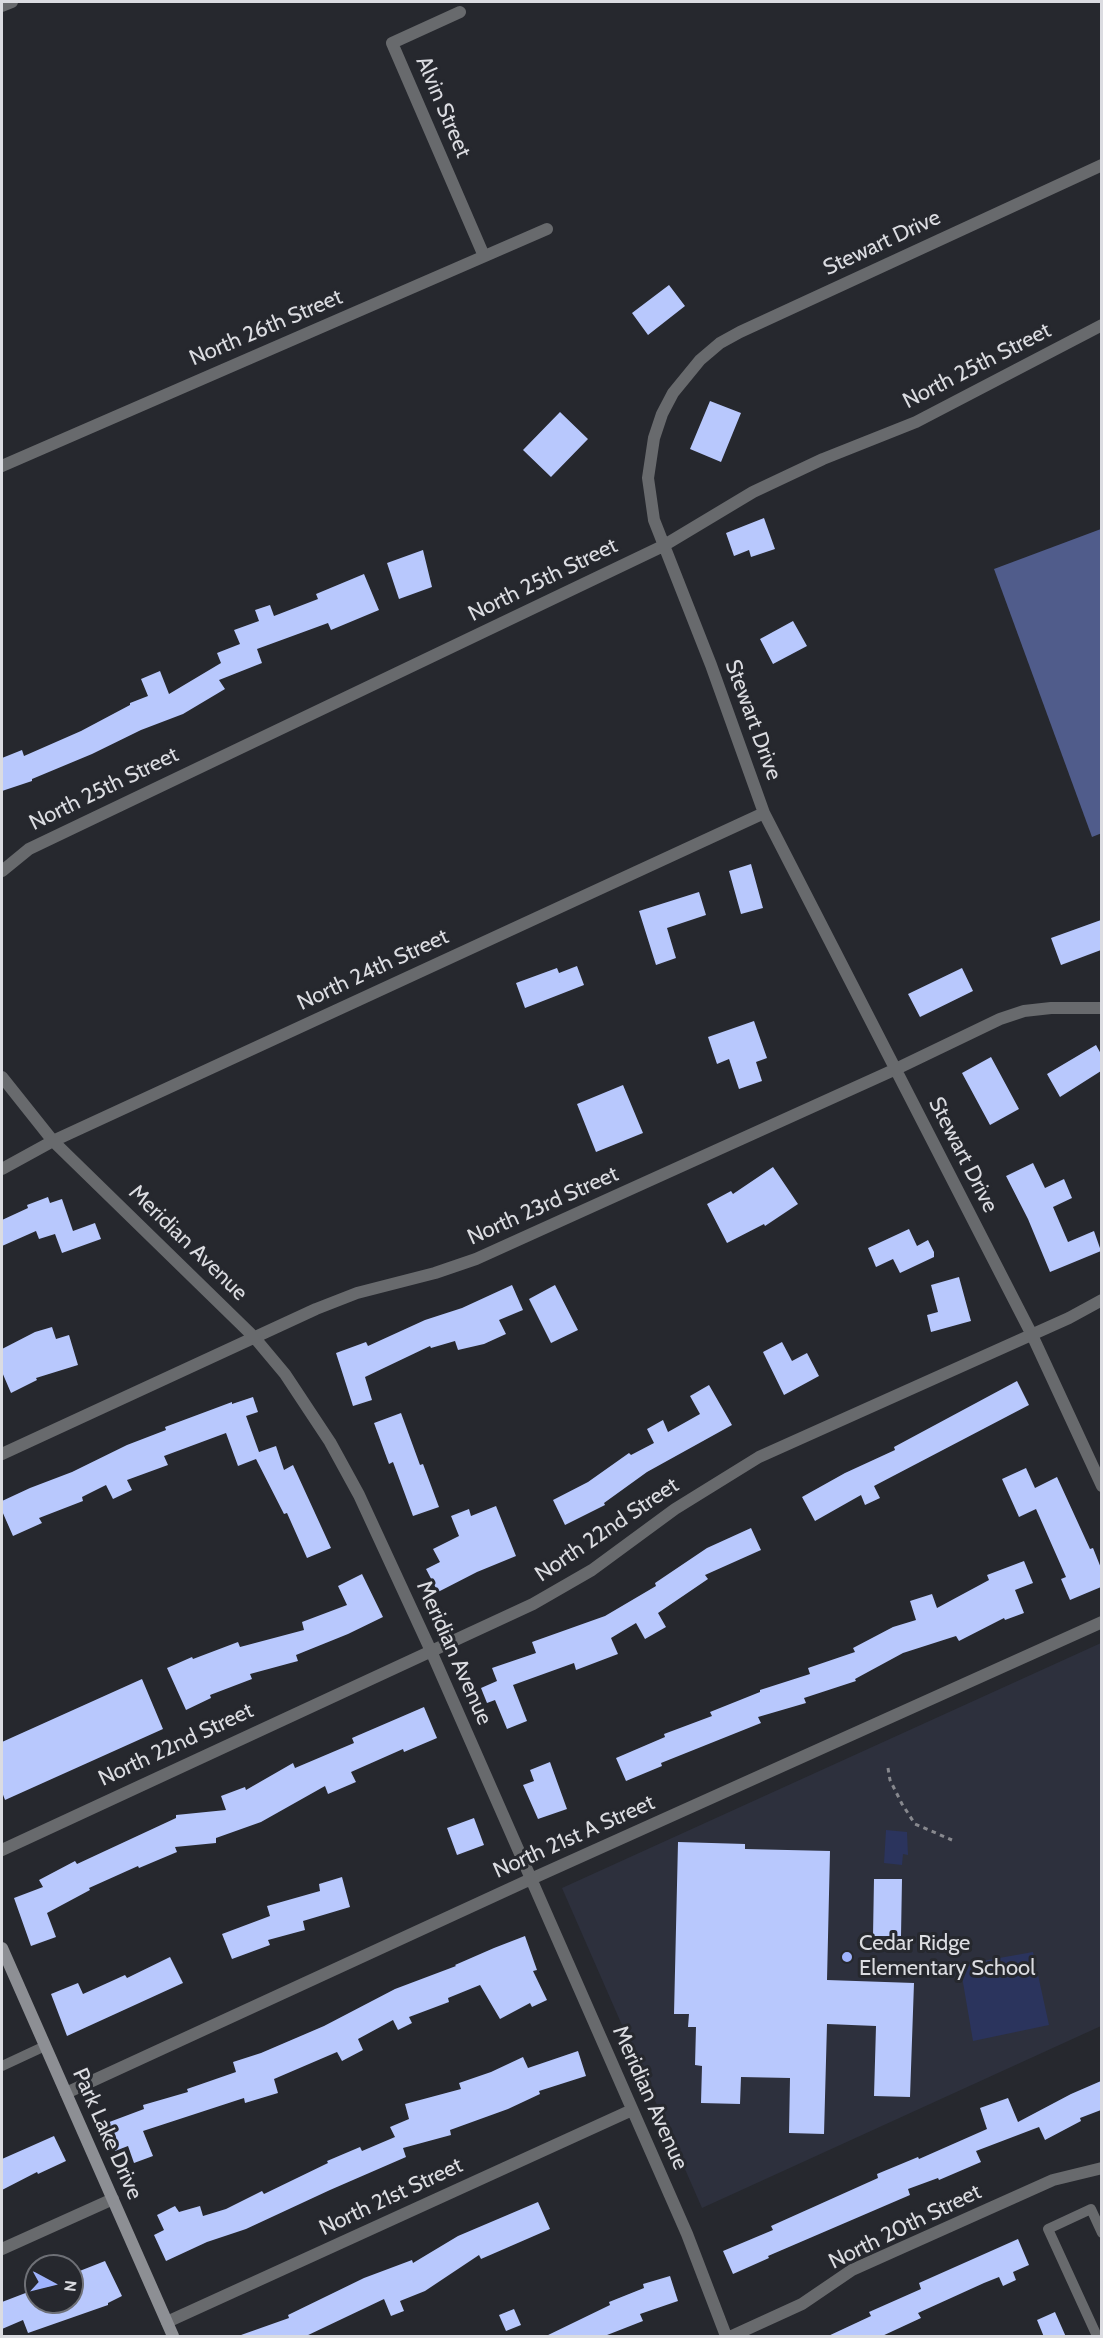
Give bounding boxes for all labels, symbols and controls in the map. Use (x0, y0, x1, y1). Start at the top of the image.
street label: Alvin Street (410, 52, 476, 162)
street label: Stewart Drive (819, 204, 945, 282)
street label: North 26th Street (186, 284, 346, 372)
street label: North 25th Street (898, 317, 1056, 415)
street label: North 25th Street (464, 532, 622, 628)
street label: Stewart Drive (719, 656, 787, 784)
street label: North 25th Street (25, 741, 183, 837)
street label: North 24th Street (293, 923, 453, 1017)
street label: Stewart Drive (923, 1093, 1003, 1217)
street label: North 23rd Street (463, 1161, 623, 1251)
street label: Meridian Avenue (123, 1180, 253, 1306)
street label: North 22nd Street (530, 1472, 684, 1588)
street label: Meridian Avenue (410, 1577, 498, 1729)
street label: North 22nd Street (94, 1698, 258, 1792)
street label: North 21st A Street (489, 1790, 659, 1884)
place label: Cedar Ridge Elementary School (859, 1931, 1035, 1982)
marker: Cedar Ridge Elementary School (840, 1950, 854, 1964)
street label: Meridian Avenue (606, 2022, 694, 2174)
street label: Park Lake Drive (66, 2064, 148, 2204)
street label: North 21st Street (315, 2152, 467, 2242)
street label: North 20th Street (825, 2179, 985, 2275)
north arrow (24, 2254, 84, 2314)
text: N (60, 2279, 80, 2293)

